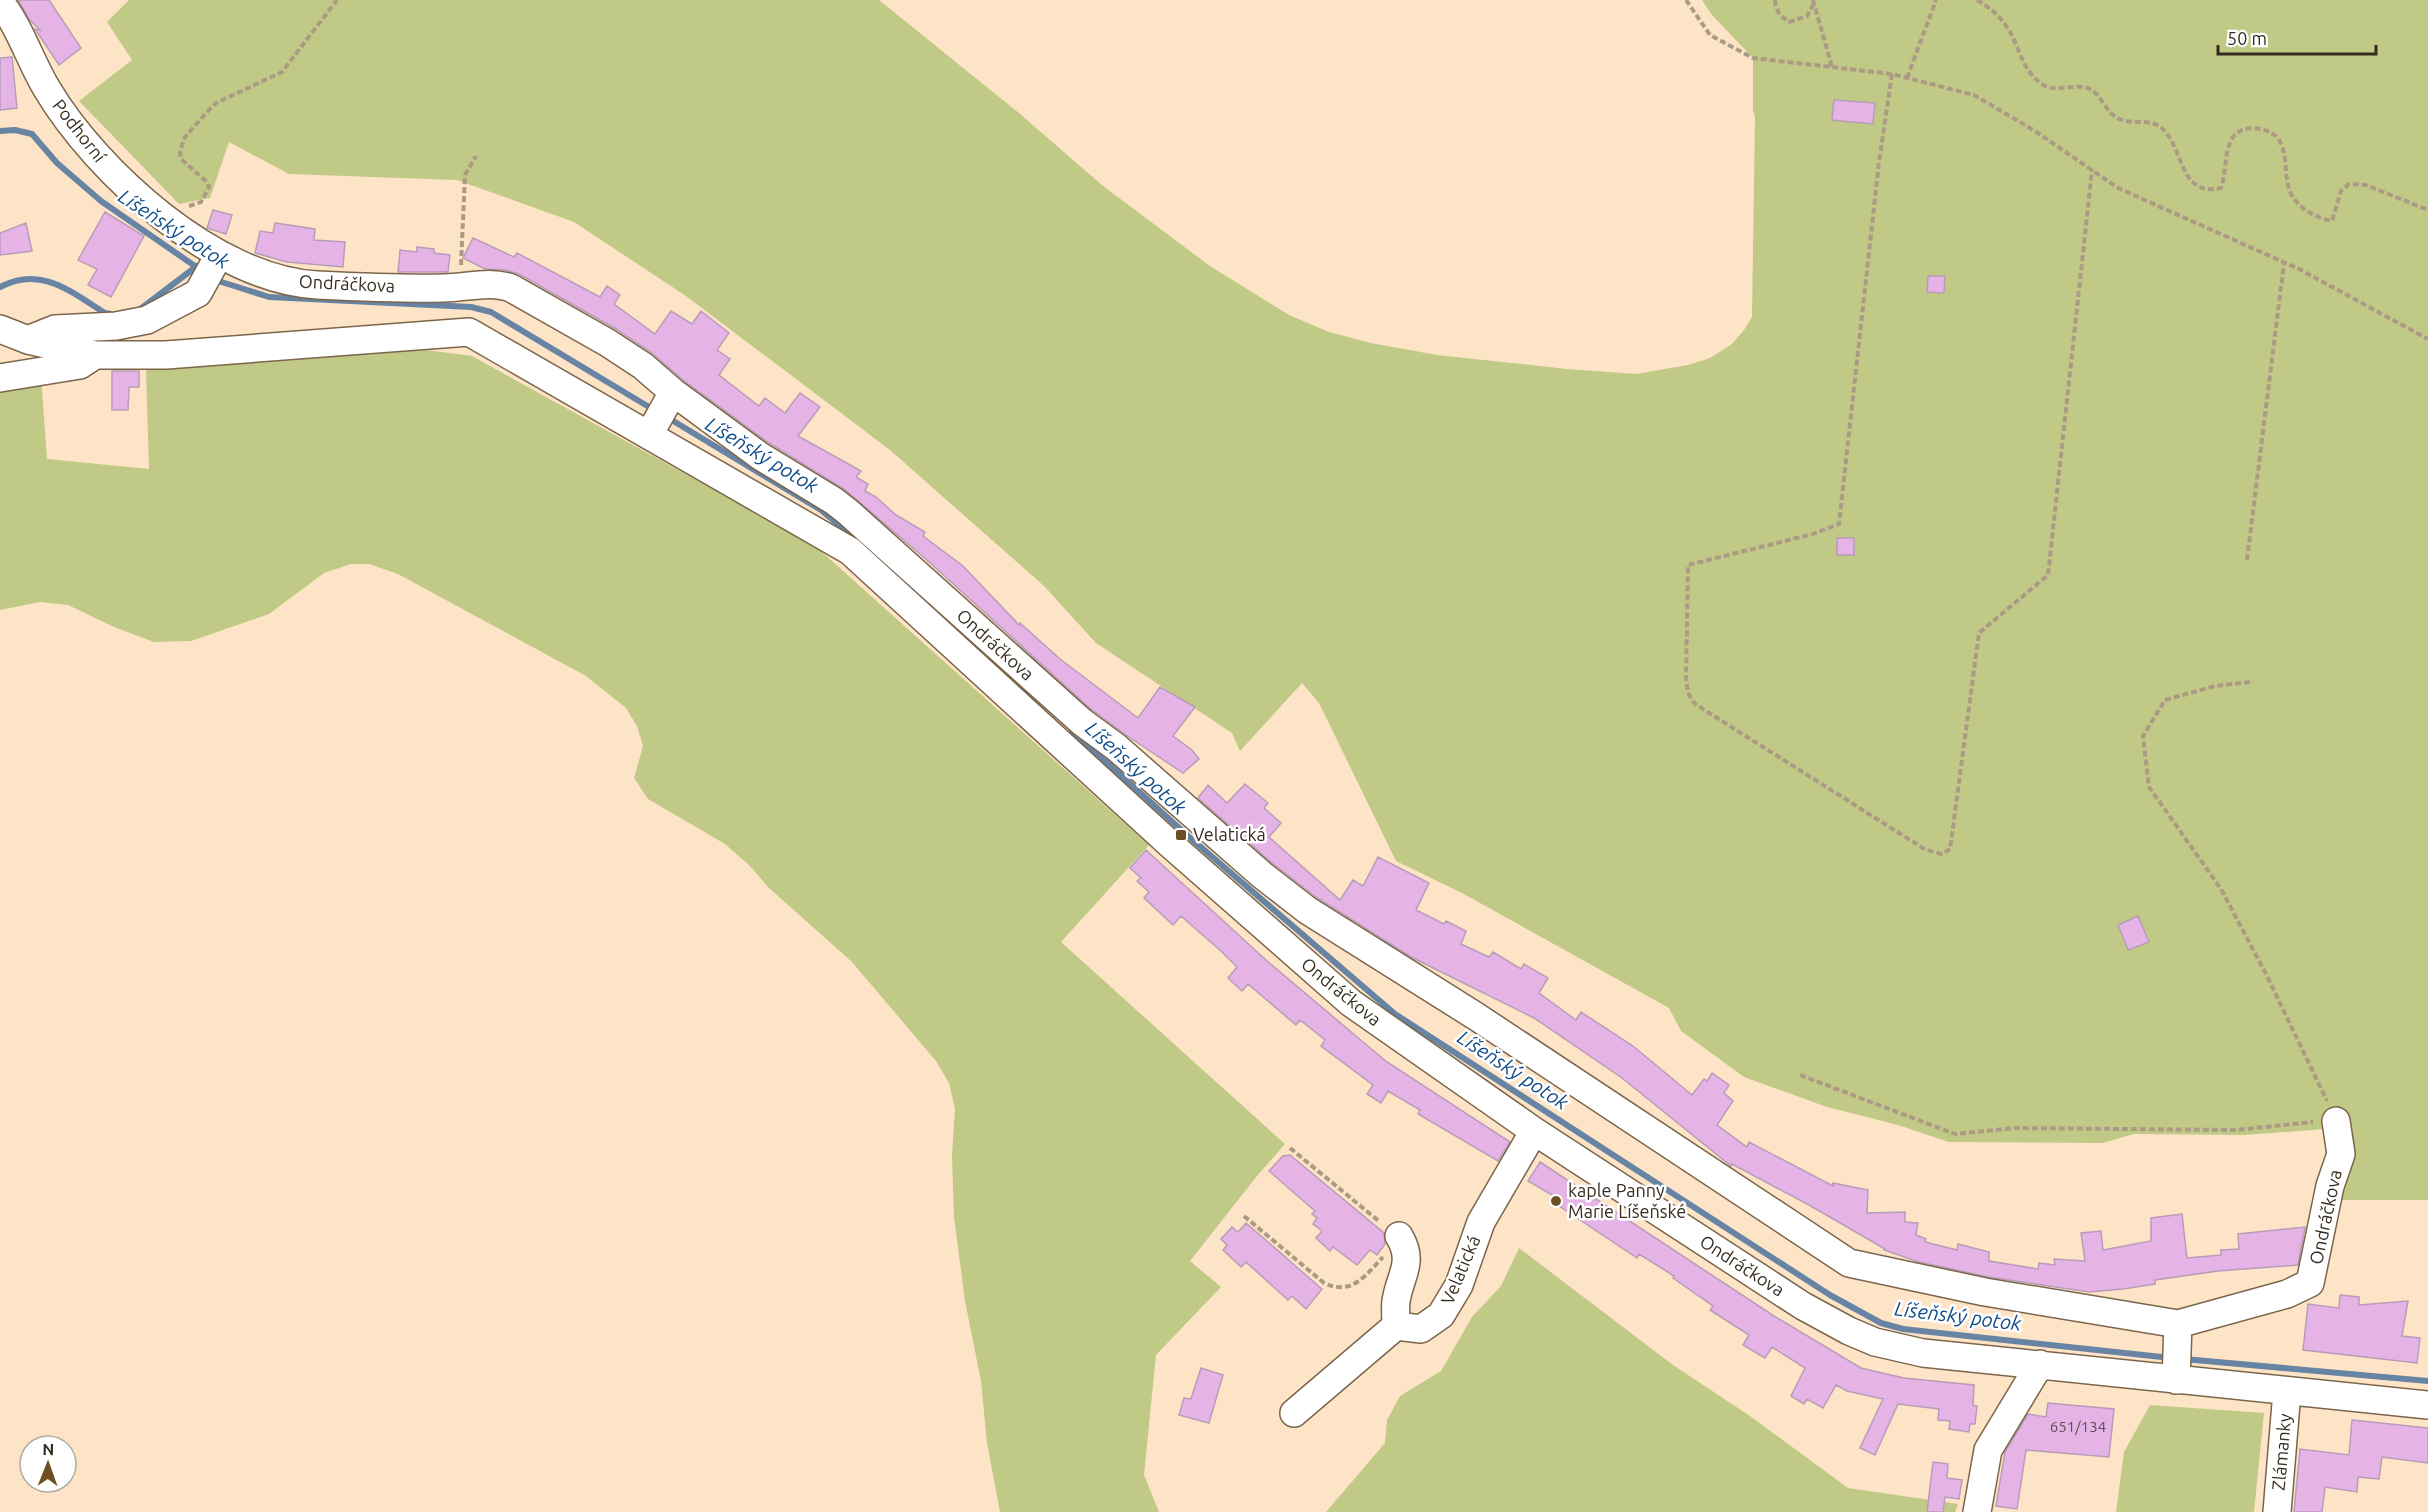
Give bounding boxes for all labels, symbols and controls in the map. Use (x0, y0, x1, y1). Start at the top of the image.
scale bar (2218, 18, 2376, 56)
text: 50 m (2227, 28, 2267, 48)
street label: Podhorní (49, 95, 111, 166)
water label: Líšeňský potok (114, 184, 235, 273)
street label: Ondráčkova (298, 270, 396, 296)
water label: Líšeňský potok (702, 412, 824, 498)
street label: Ondráčkova (953, 605, 1038, 684)
water label: Líšeňský potok (1081, 716, 1192, 819)
place label: Velatická (1193, 824, 1266, 844)
marker: Velatická (1174, 828, 1188, 842)
street label: Ondráčkova (1298, 953, 1385, 1029)
water label: Líšeňský potok (1453, 1025, 1574, 1114)
street label: Ondráčkova (2305, 1168, 2345, 1266)
place label: kaple Panny Marie Líšeňské (1568, 1180, 1686, 1221)
marker: kaple Panny Marie Líšeňské (1549, 1194, 1563, 1208)
street label: Ondráčkova (1697, 1231, 1788, 1300)
street label: Velatická (1437, 1232, 1484, 1307)
water label: Líšeňský potok (1893, 1296, 2024, 1335)
street label: Zlámanky (2268, 1412, 2294, 1491)
house number: 651/134 (2050, 1418, 2106, 1435)
north arrow (18, 1434, 78, 1494)
text: N (42, 1440, 54, 1458)

